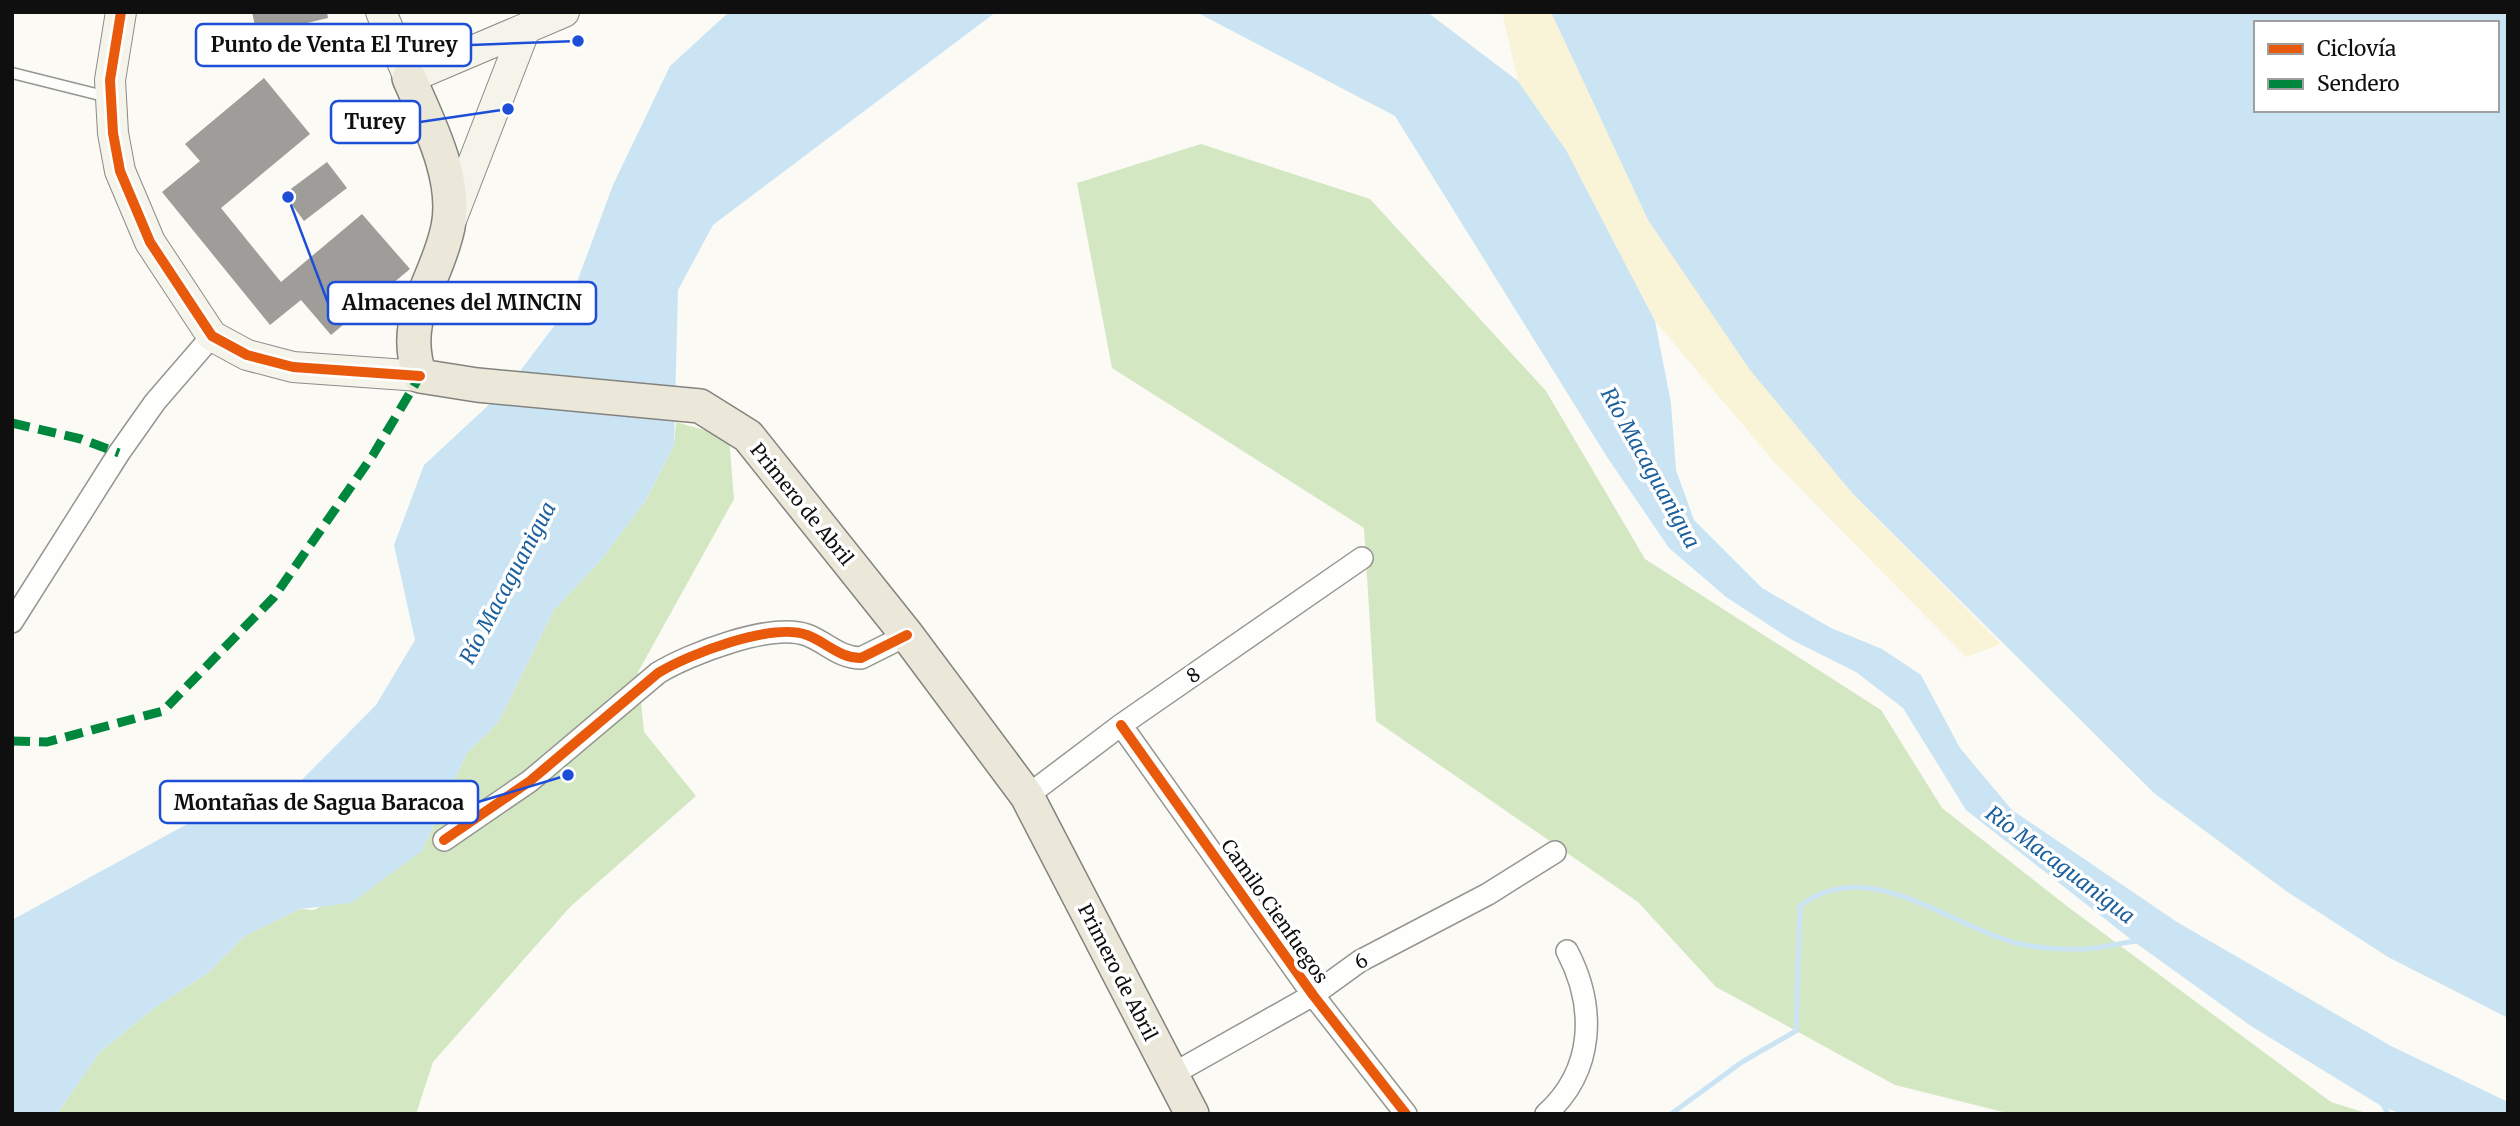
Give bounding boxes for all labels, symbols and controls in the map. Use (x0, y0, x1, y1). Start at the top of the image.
legend (2254, 21, 2499, 112)
callout: Punto de Venta El Turey (196, 24, 471, 66)
text: Punto de Venta El Turey (210, 31, 458, 58)
text: Ciclovía (2317, 35, 2396, 62)
text: Sendero (2317, 70, 2400, 97)
callout: Turey (331, 101, 420, 143)
text: Turey (344, 108, 406, 135)
callout: Almacenes del MINCIN (328, 282, 596, 324)
text: Almacenes del MINCIN (341, 289, 582, 316)
water label: Río Macaguanigua (1595, 383, 1706, 553)
street label: Primero de Abril (745, 438, 859, 570)
water label: Río Macaguanigua (453, 497, 562, 669)
street label: 8 (1181, 662, 1205, 688)
callout: Montañas de Sagua Baracoa (160, 781, 478, 823)
text: Montañas de Sagua Baracoa (174, 789, 464, 816)
water label: Río Macaguanigua (1980, 800, 2140, 930)
street label: Camilo Cienfuegos (1216, 834, 1334, 988)
street label: Primero de Abril (1073, 900, 1163, 1045)
street label: 6 (1350, 948, 1372, 974)

